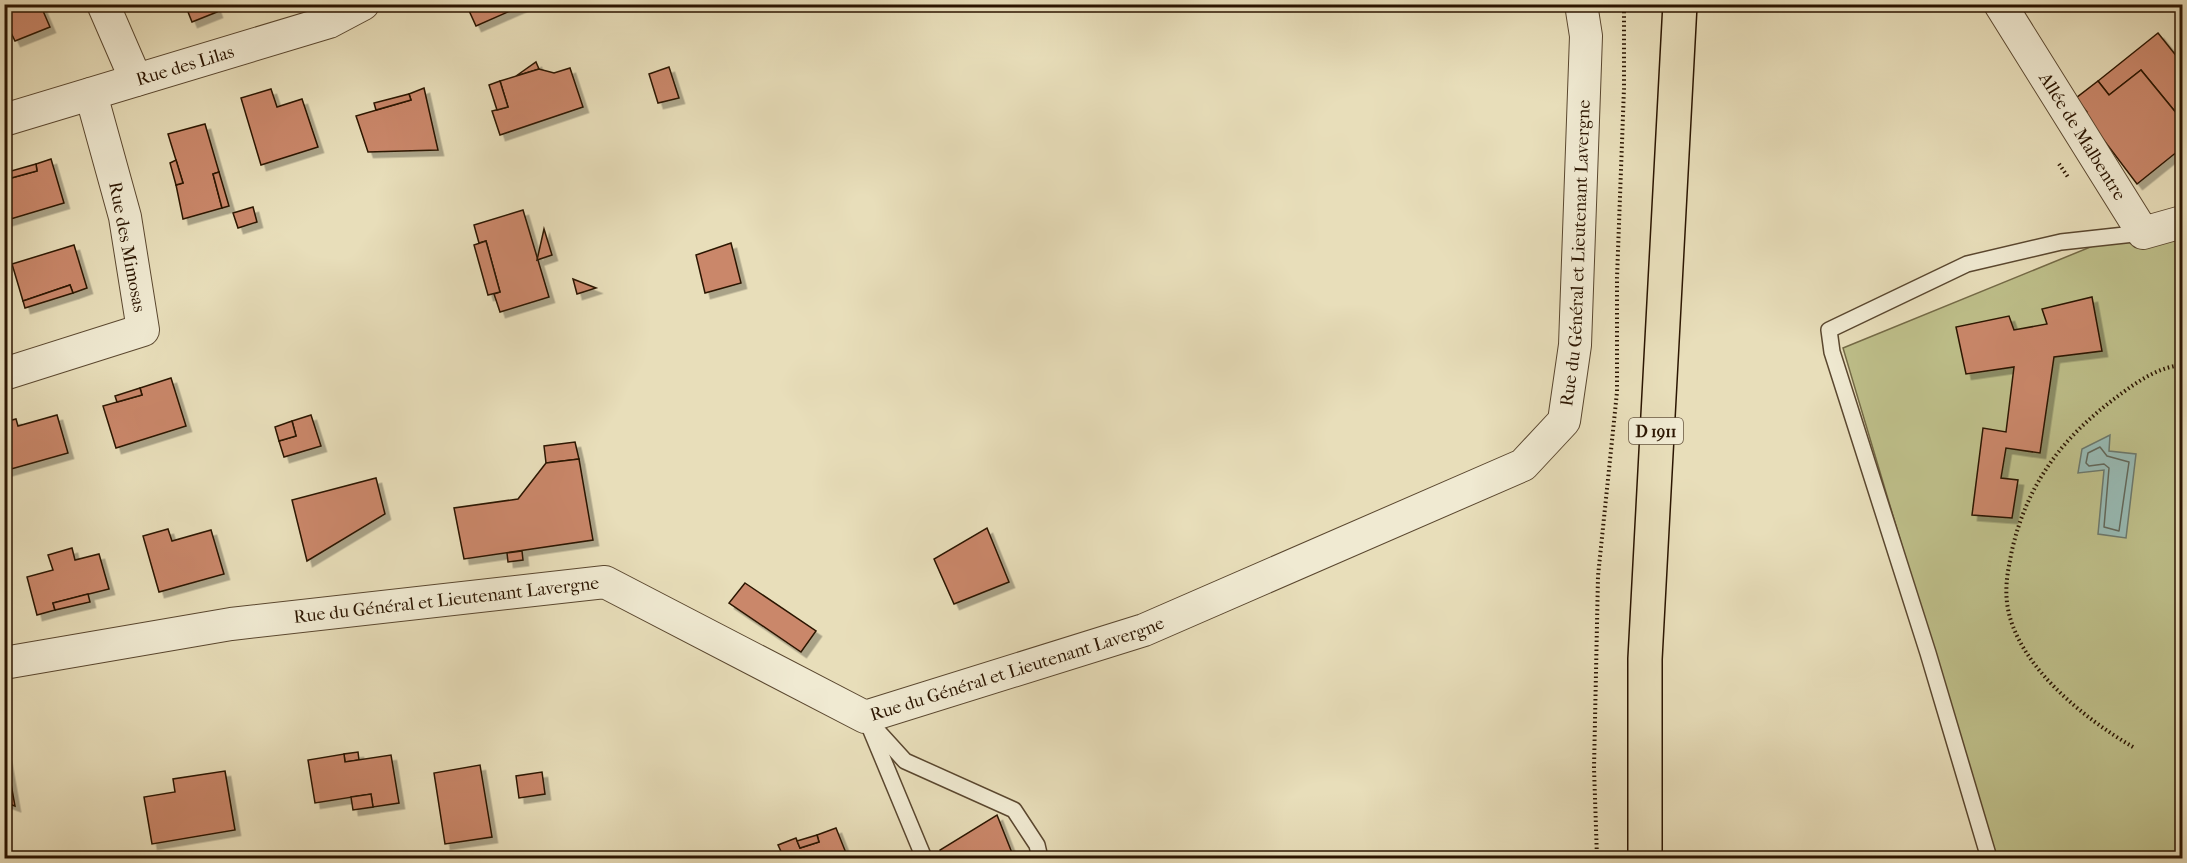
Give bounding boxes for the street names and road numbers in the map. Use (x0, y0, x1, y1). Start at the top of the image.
street label: Rue des Lilas (134, 41, 237, 90)
street label: Allée de Malbentre (2034, 68, 2131, 204)
street label: Rue du Général et Lieutenant Lavergne (1556, 99, 1594, 408)
street label: Rue des Mimosas (104, 180, 150, 314)
road number: D 1911 (1629, 418, 1683, 444)
street label: Rue du Général et Lieutenant Lavergne (292, 572, 600, 627)
street label: Rue du Général et Lieutenant Lavergne (867, 612, 1167, 725)

